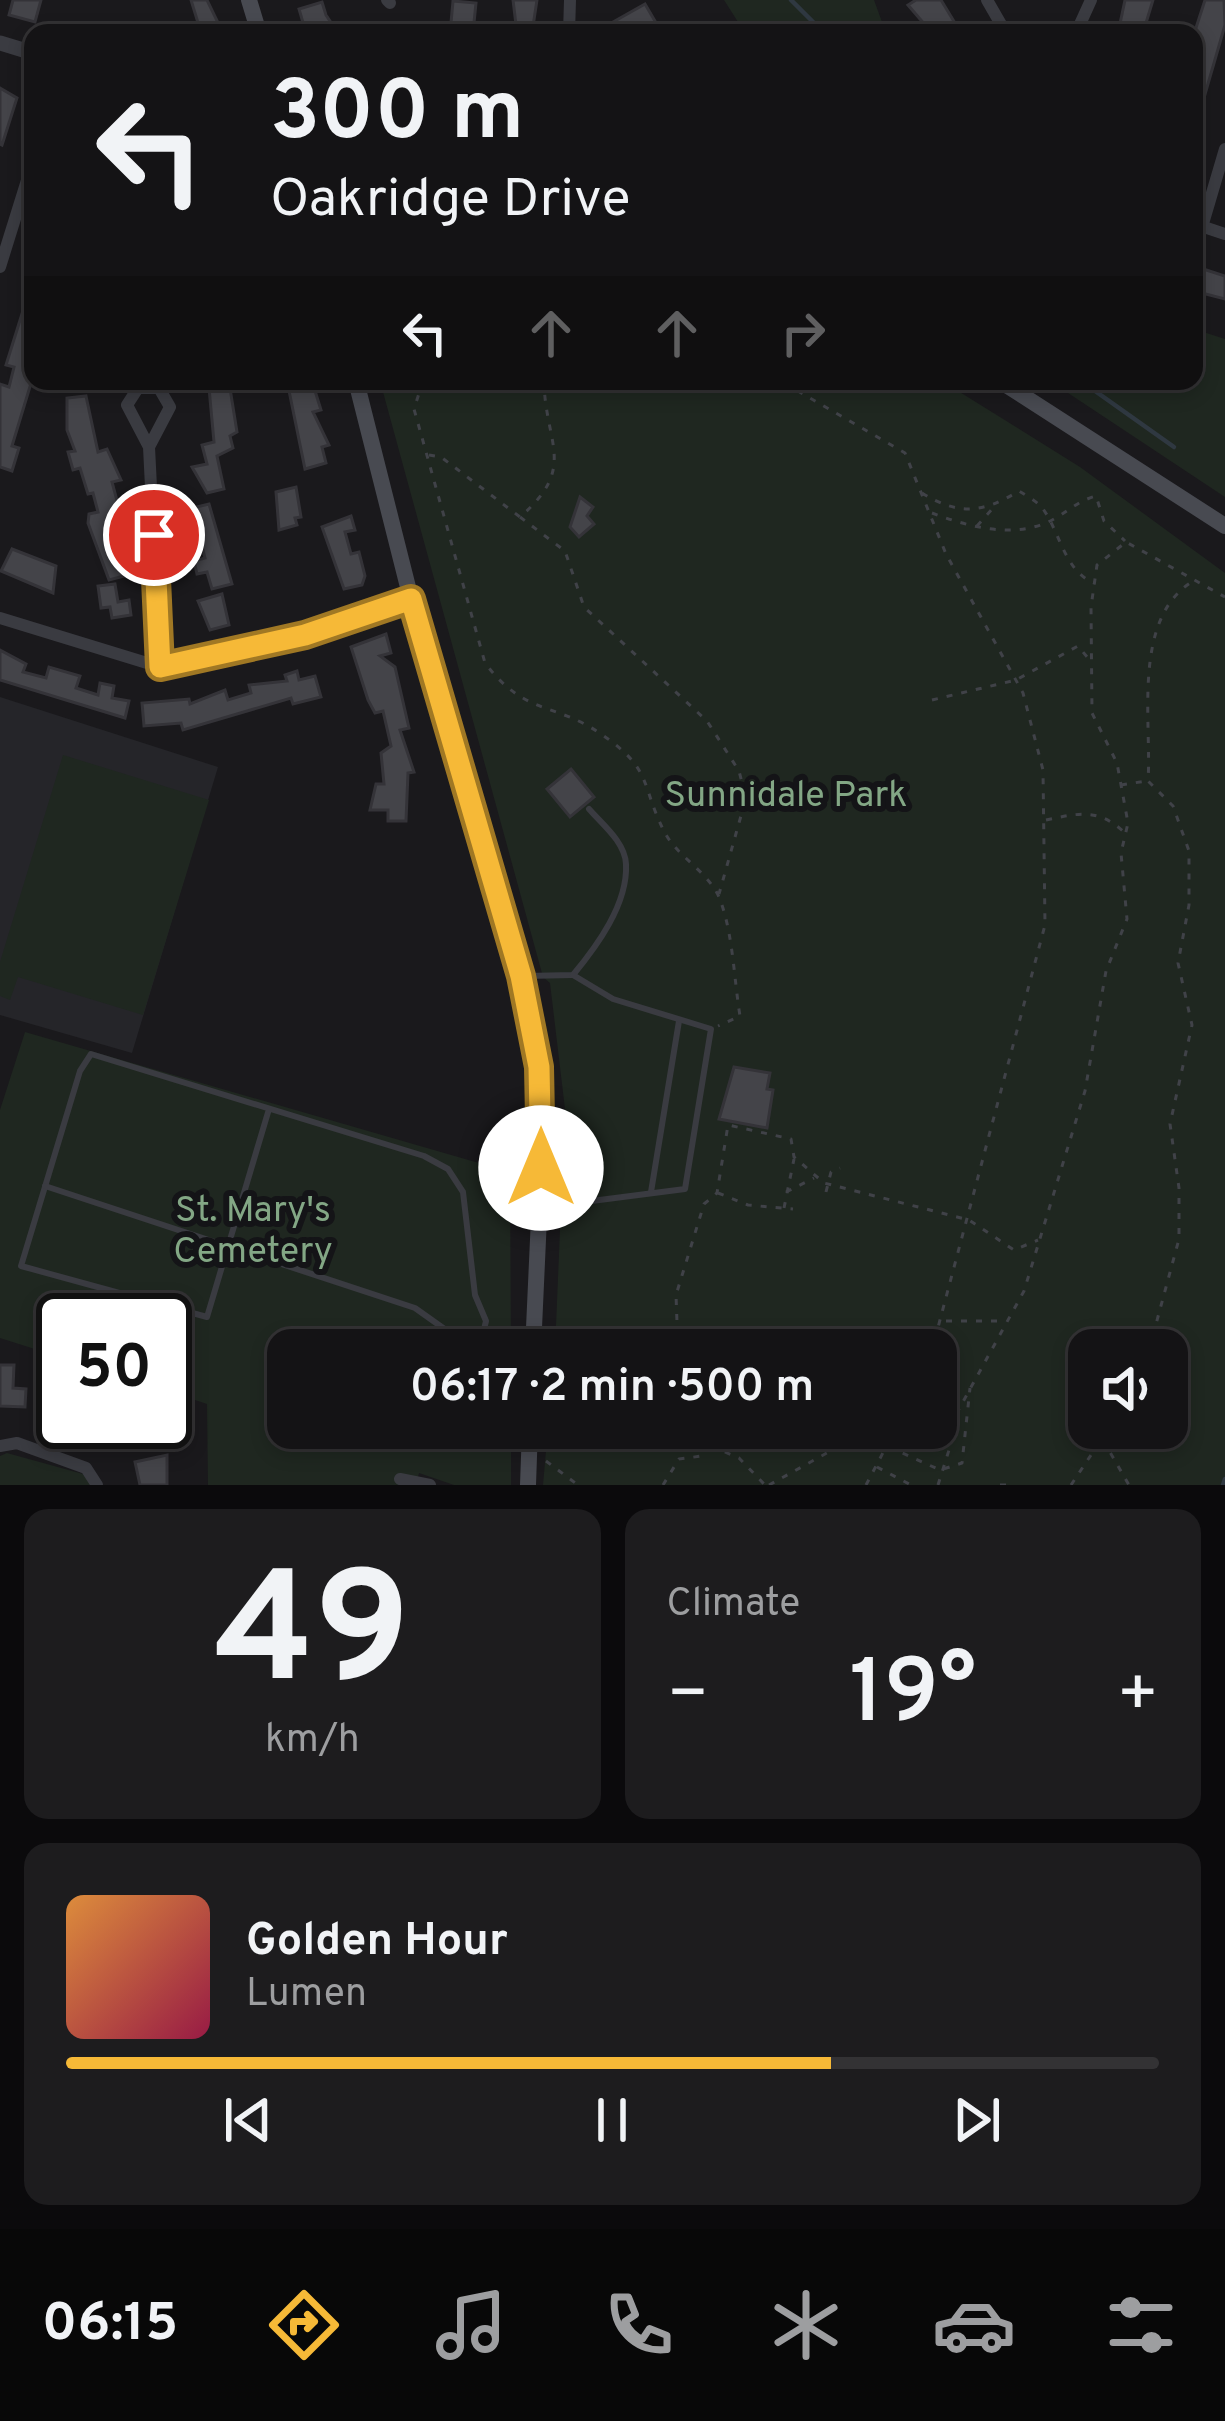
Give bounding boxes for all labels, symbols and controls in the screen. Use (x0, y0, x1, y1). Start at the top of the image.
text: 300 m (270, 63, 524, 169)
icon: left (72, 72, 228, 228)
text: Oakridge Drive (270, 167, 631, 236)
icon: left (392, 300, 458, 366)
icon: ahead (518, 300, 584, 366)
icon: ahead (644, 300, 710, 366)
icon: right (770, 300, 836, 366)
pin (103, 484, 205, 586)
icon: arrive (121, 502, 187, 568)
park label: Sunnidale Park (665, 774, 907, 820)
position arrow (478, 1105, 604, 1231)
park label: St. Mary's Cemetery (173, 1189, 333, 1276)
speed limit sign: 50 (36, 1293, 192, 1449)
map controls (1068, 1329, 1188, 1449)
button: sound (1068, 1329, 1188, 1449)
text: 06:17 · 2 min · 500 m (410, 1360, 814, 1417)
text: 49 (214, 1540, 410, 1738)
text: Climate (667, 1581, 800, 1630)
text: 19° (849, 1641, 976, 1754)
text: − (667, 1656, 709, 1739)
text: + (1116, 1656, 1159, 1739)
text: km/h (265, 1717, 360, 1766)
text: Golden Hour (246, 1914, 508, 1971)
text: Lumen (246, 1971, 367, 2020)
icon: previous (215, 2087, 281, 2153)
icon: pause (579, 2087, 645, 2153)
icon: next (944, 2087, 1010, 2153)
icon: directions (262, 2283, 346, 2367)
icon: music (429, 2283, 513, 2367)
icon: phone (597, 2283, 681, 2367)
icon: climate (764, 2283, 848, 2367)
icon: car (932, 2283, 1016, 2367)
icon: filters (1099, 2283, 1183, 2367)
text: 06:15 (42, 2291, 178, 2360)

